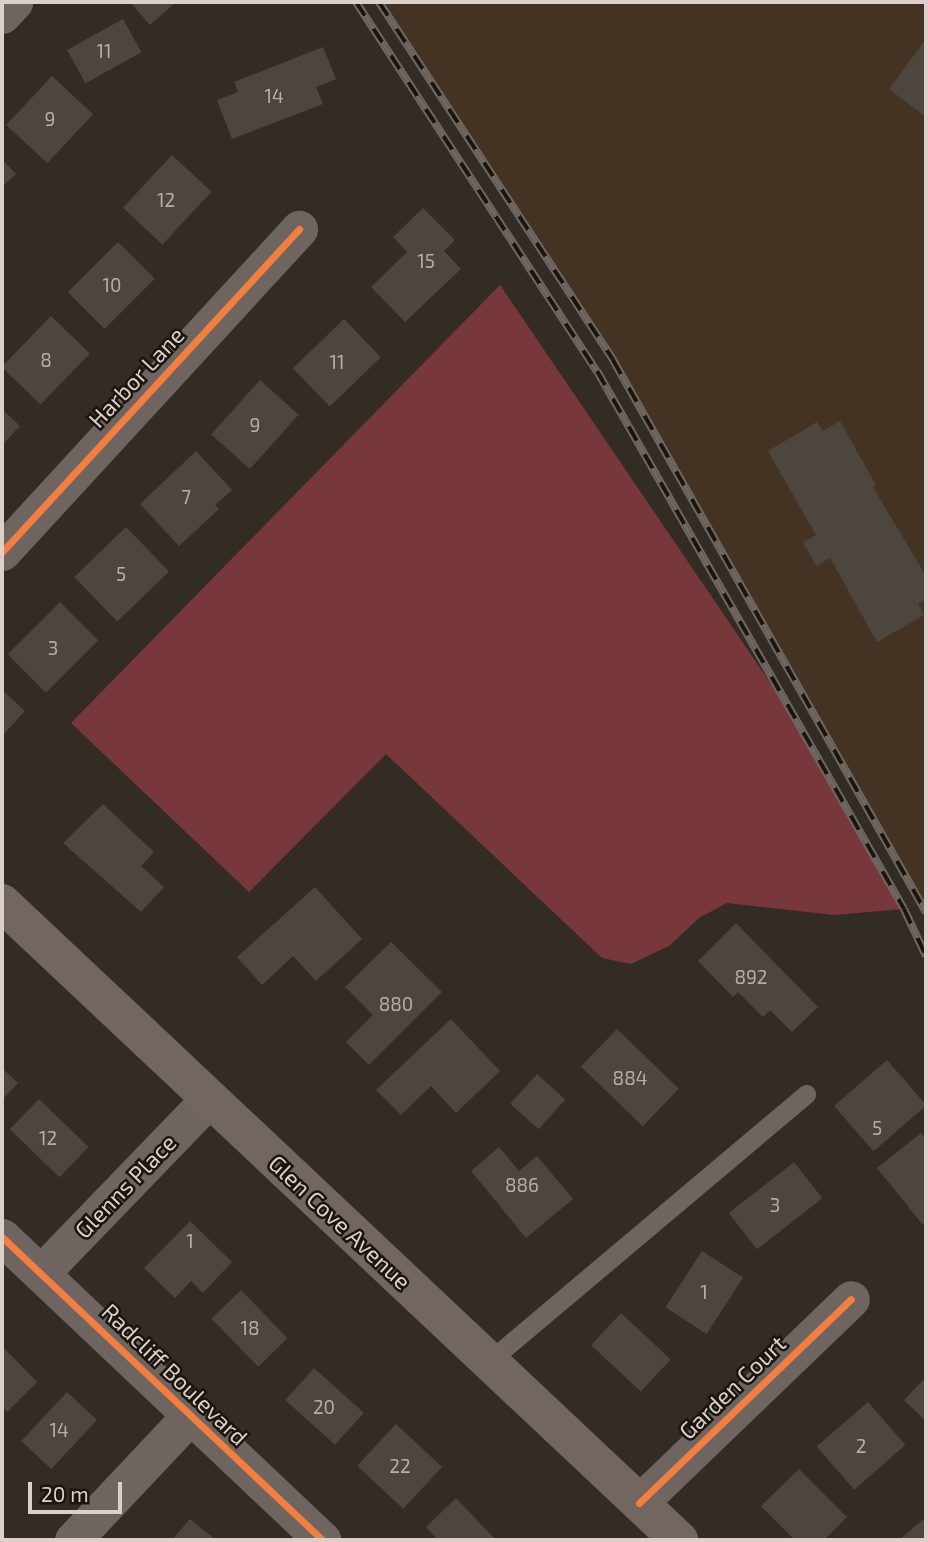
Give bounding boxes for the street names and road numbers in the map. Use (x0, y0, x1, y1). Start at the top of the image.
street label: Harbor Lane (82, 321, 190, 433)
street label: Glenns Place (69, 1128, 181, 1244)
street label: Glen Cove Avenue (263, 1149, 417, 1295)
street label: Radcliff Boulevard (96, 1297, 254, 1451)
street label: Garden Court (673, 1329, 791, 1445)

